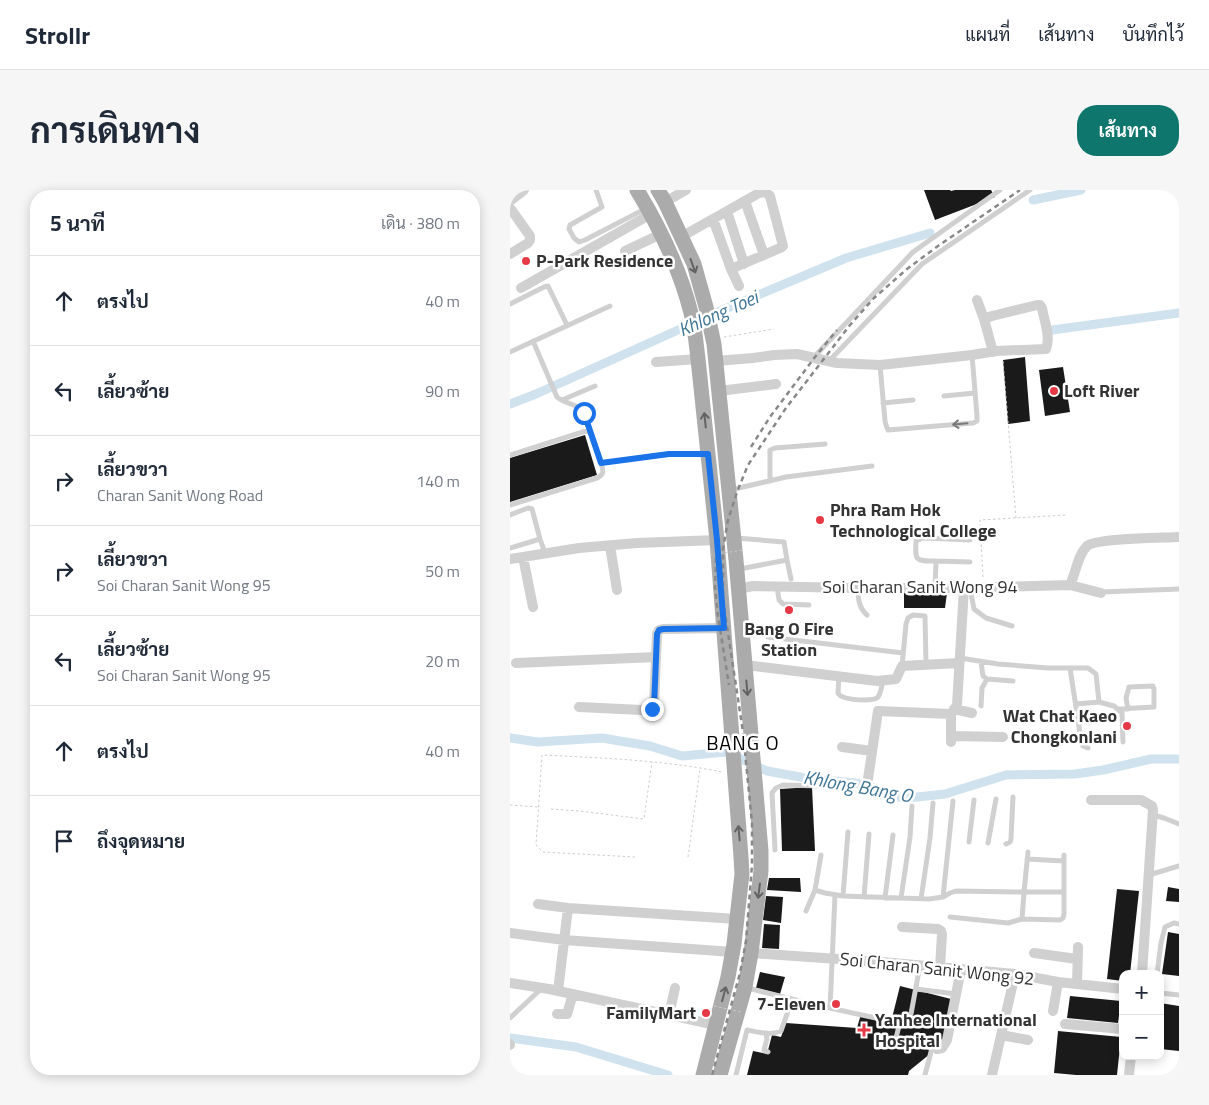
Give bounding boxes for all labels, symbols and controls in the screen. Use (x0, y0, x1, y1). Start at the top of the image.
text: Strollr (25, 17, 90, 53)
text: แผนที่ (965, 21, 1010, 48)
text: เส้นทาง (1038, 21, 1094, 48)
text: บันทึกไว้ (1122, 21, 1184, 48)
text: การเดินทาง (30, 103, 200, 157)
button: เส้นทาง (1077, 105, 1179, 156)
text: 5 นาที (50, 207, 105, 239)
text: เดิน · 380 m (381, 211, 460, 235)
place label: P-Park Residence (536, 247, 673, 274)
marker: P-Park Residence (520, 255, 532, 267)
one-way arrow (689, 257, 698, 273)
water label: Khlong Toei (673, 281, 764, 343)
text: ตรงไป (97, 286, 149, 315)
icon: ahead (50, 287, 78, 315)
text: 40 m (425, 289, 460, 313)
text: เลี้ยวซ้าย (97, 376, 169, 405)
icon: left (50, 377, 78, 405)
place label: Loft River (1064, 377, 1140, 404)
text: 90 m (425, 379, 460, 403)
marker: Loft River (1048, 385, 1060, 397)
route start (573, 402, 596, 425)
one-way arrow (700, 412, 709, 428)
one-way arrow (952, 420, 968, 429)
text: เลี้ยวขวา (97, 454, 168, 483)
icon: right (50, 467, 78, 495)
text: 140 m (416, 469, 460, 493)
text: Charan Sanit Wong Road (97, 483, 263, 507)
place label: Phra Ram Hok Technological College (830, 496, 997, 544)
marker: Phra Ram Hok Technological College (814, 514, 826, 526)
text: เลี้ยวขวา (97, 544, 168, 573)
icon: right (50, 557, 78, 585)
text: 50 m (425, 559, 460, 583)
text: Soi Charan Sanit Wong 95 (97, 573, 271, 597)
street label: Soi Charan Sanit Wong 94 (822, 573, 1018, 600)
marker: Bang O Fire Station (783, 604, 795, 616)
place label: Bang O Fire Station (744, 615, 834, 663)
text: เลี้ยวซ้าย (97, 634, 169, 663)
icon: left (50, 647, 78, 675)
text: 20 m (425, 649, 460, 673)
text: Soi Charan Sanit Wong 95 (97, 663, 271, 687)
one-way arrow (742, 680, 752, 696)
route end (641, 698, 664, 721)
place label: Wat Chat Kaeo Chongkonlani (1003, 702, 1117, 750)
marker: Wat Chat Kaeo Chongkonlani (1121, 720, 1133, 732)
district label: BANG O (706, 727, 780, 758)
text: ตรงไป (97, 736, 149, 765)
icon: ahead (50, 737, 78, 765)
text: 40 m (425, 739, 460, 763)
water label: Khlong Bang O (801, 762, 916, 810)
one-way arrow (734, 825, 744, 841)
text: ถึงจุดหมาย (97, 826, 185, 855)
icon: arrive (50, 827, 78, 855)
one-way arrow (754, 882, 764, 898)
street label: Soi Charan Sanit Wong 92 (839, 945, 1036, 992)
map controls (1119, 970, 1164, 1060)
button: + (1119, 970, 1164, 1015)
one-way arrow (720, 986, 729, 1002)
place label: 7-Eleven (757, 990, 826, 1017)
marker: 7-Eleven (830, 998, 842, 1010)
place label: FamilyMart (606, 999, 696, 1026)
place label: Yanhee International Hospital (875, 1006, 1037, 1054)
marker: FamilyMart (700, 1007, 712, 1019)
button: − (1119, 1015, 1164, 1060)
marker: Yanhee International Hospital (857, 1023, 871, 1037)

